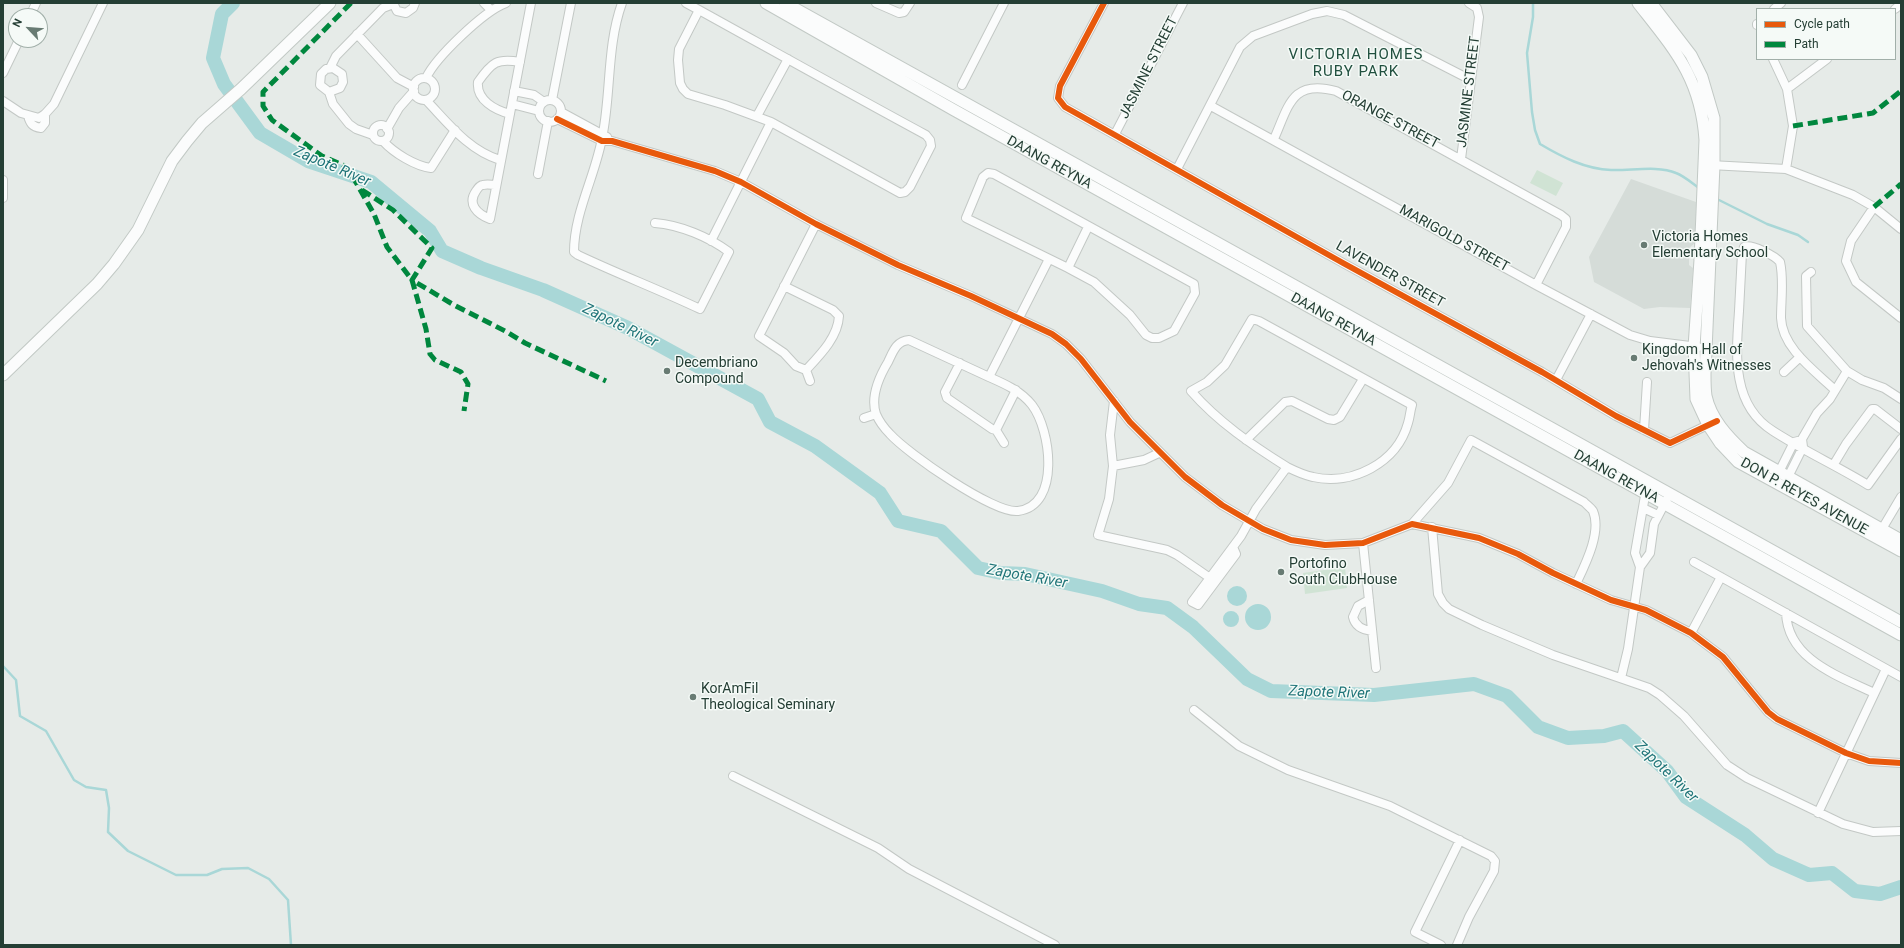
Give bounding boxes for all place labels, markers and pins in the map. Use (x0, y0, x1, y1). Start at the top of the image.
place label: Victoria Homes Elementary School (1652, 229, 1768, 262)
marker: Victoria Homes Elementary School (1639, 240, 1649, 250)
place label: Kingdom Hall of Jehovah's Witnesses (1642, 342, 1771, 374)
marker: Kingdom Hall of Jehovah's Witnesses (1629, 353, 1639, 363)
place label: Decembriano Compound (675, 355, 758, 388)
marker: Decembriano Compound (662, 366, 672, 376)
place label: Portofino South ClubHouse (1289, 556, 1397, 588)
marker: Portofino South ClubHouse (1276, 567, 1286, 577)
place label: KorAmFil Theological Seminary (701, 681, 835, 714)
marker: KorAmFil Theological Seminary (688, 692, 698, 702)

